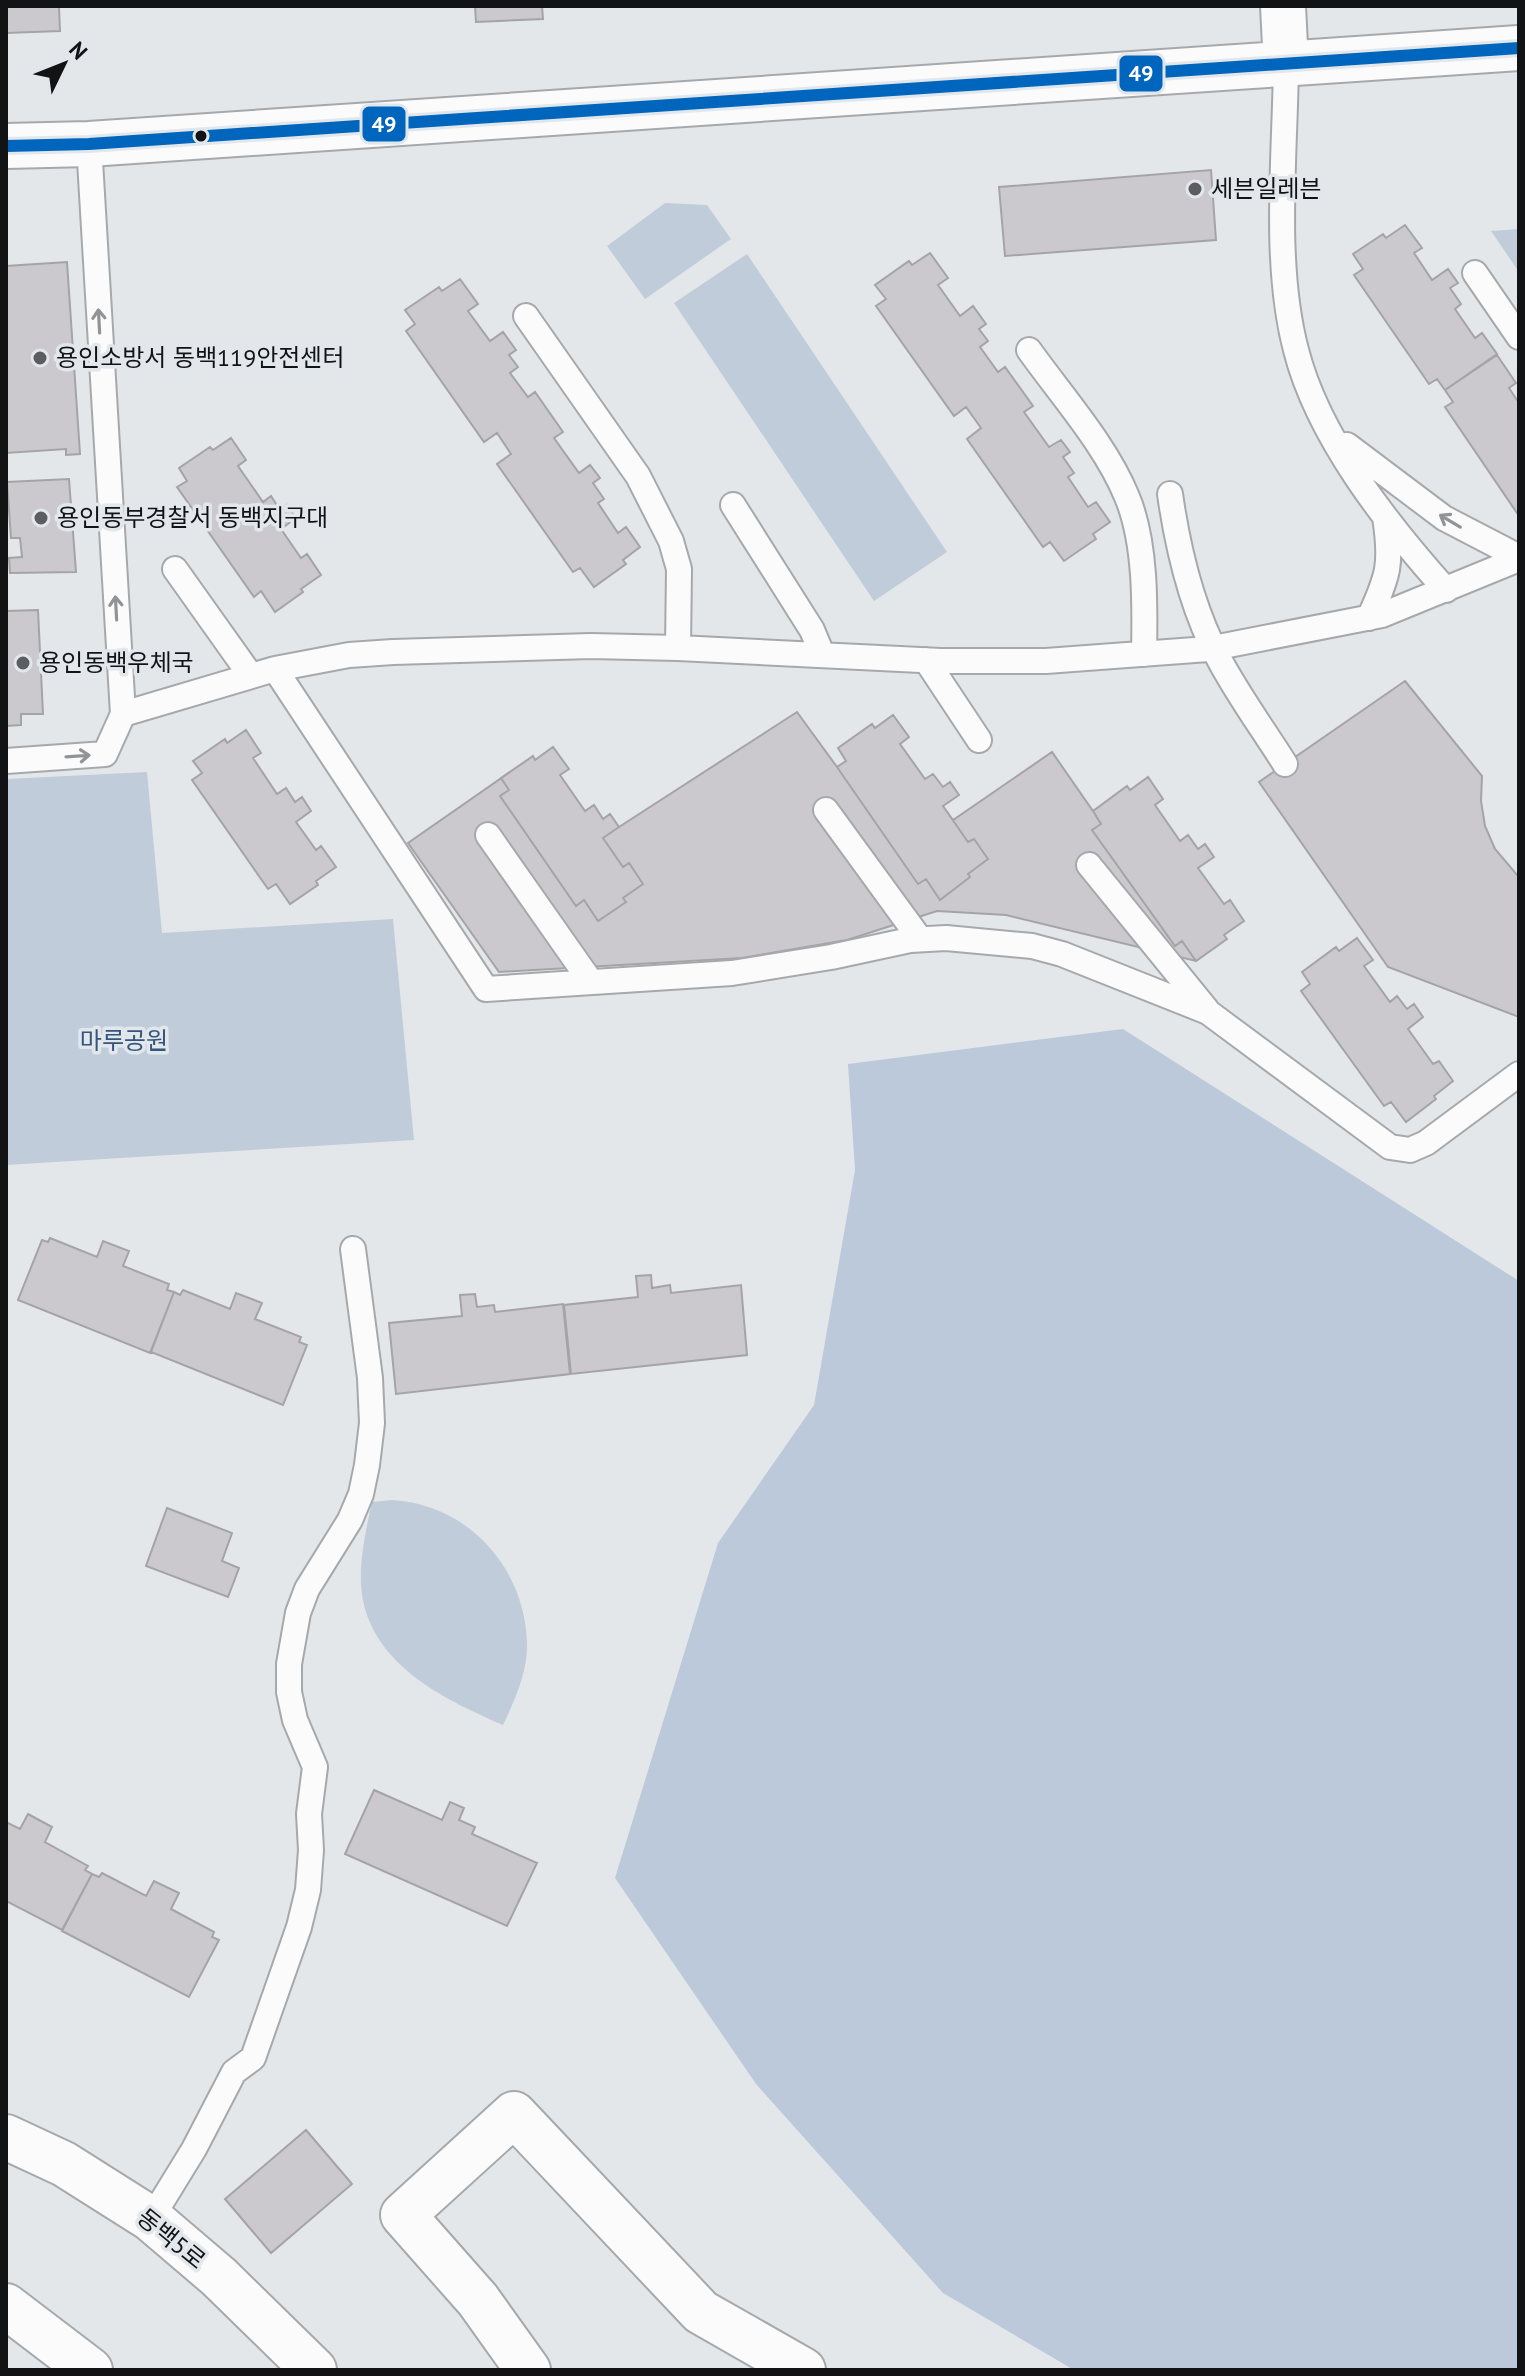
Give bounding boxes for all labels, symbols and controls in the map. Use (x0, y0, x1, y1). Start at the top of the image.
north arrow (24, 24, 104, 104)
text: N (63, 36, 94, 65)
line badge: 49 (1118, 54, 1164, 93)
text: 49 (1129, 59, 1153, 87)
line badge: 49 (361, 105, 407, 143)
text: 49 (372, 110, 396, 138)
unlabelled marker (193, 128, 209, 144)
place label: 세븐일레븐 (1211, 173, 1321, 204)
marker: 세븐일레븐 (1186, 180, 1204, 198)
one-way arrow (92, 308, 107, 335)
place label: 용인소방서 동백119안전센터 (56, 342, 345, 373)
marker: 용인소방서 동백119안전센터 (31, 349, 49, 367)
place label: 용인동부경찰서 동백지구대 (57, 502, 328, 533)
marker: 용인동부경찰서 동백지구대 (32, 509, 50, 527)
one-way arrow (1439, 513, 1462, 529)
one-way arrow (109, 595, 124, 622)
place label: 용인동백우체국 (39, 647, 194, 678)
marker: 용인동백우체국 (14, 654, 32, 672)
one-way arrow (64, 748, 91, 763)
park label: 마루공원 (80, 1025, 168, 1056)
street label: 동백5로 (131, 2202, 212, 2276)

